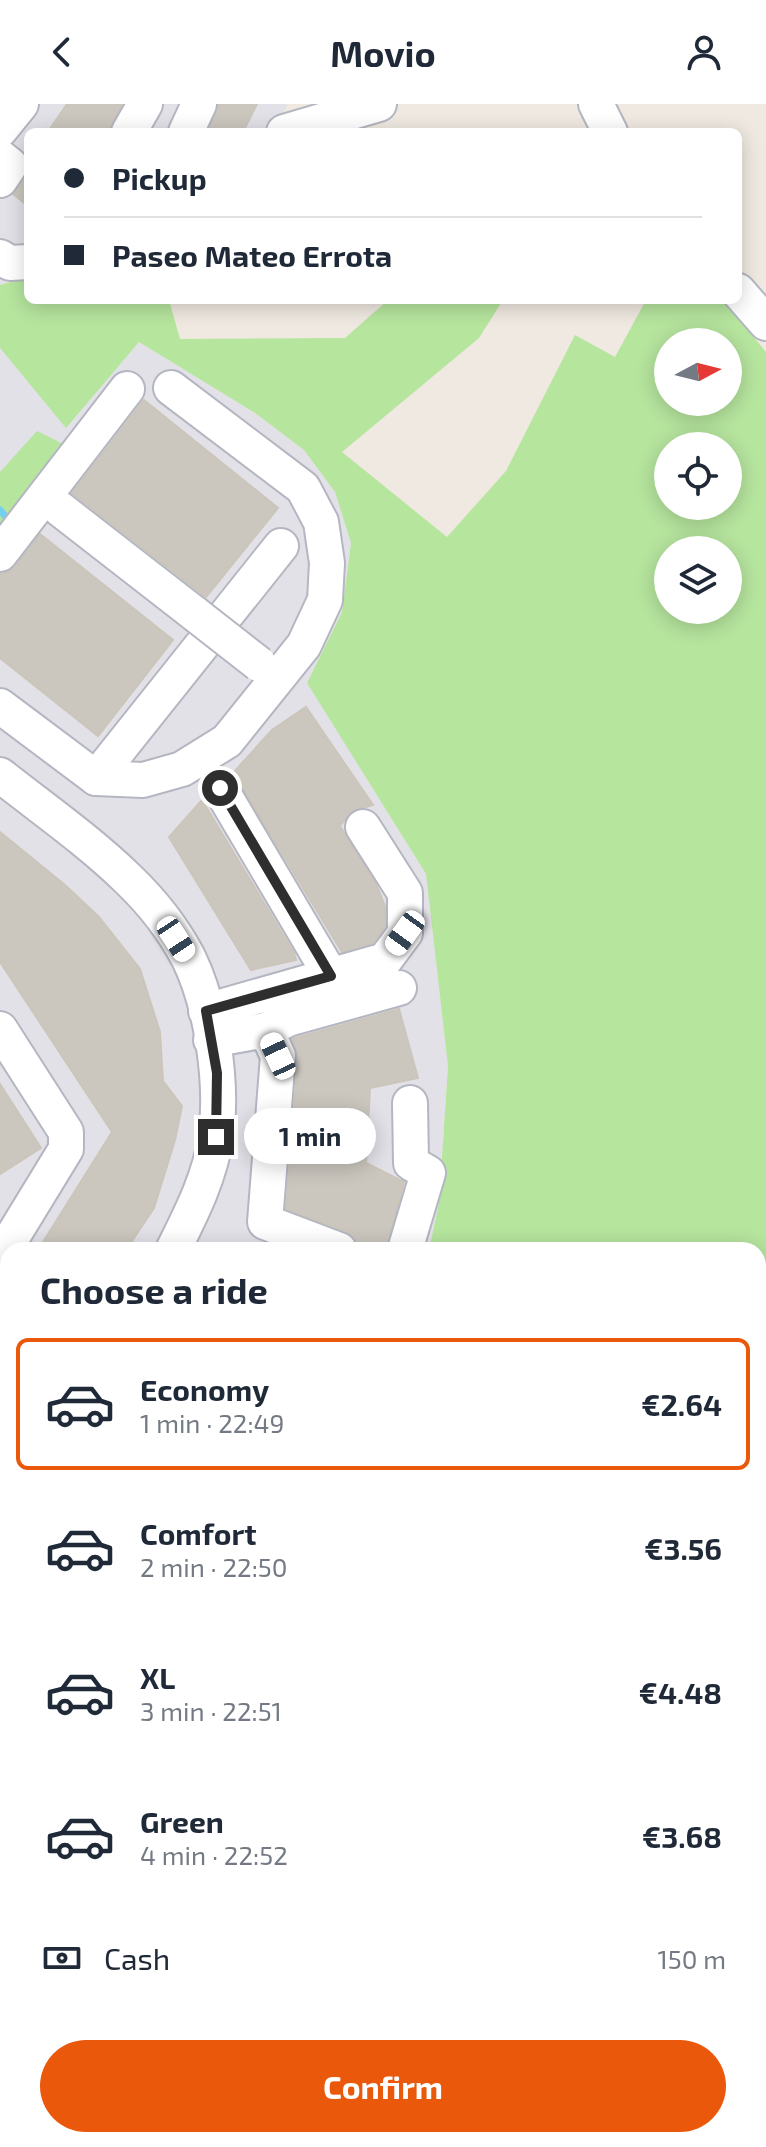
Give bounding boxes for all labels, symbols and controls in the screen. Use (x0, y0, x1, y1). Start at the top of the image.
icon: back (40, 30, 84, 74)
icon: person (682, 30, 726, 74)
text: Movio (330, 31, 436, 74)
text: Pickup (112, 160, 207, 196)
text: Paseo Mateo Errota (112, 237, 392, 273)
north arrow (654, 328, 742, 416)
map controls (654, 328, 742, 624)
button: locate (654, 432, 742, 520)
button: layers (654, 536, 742, 624)
route start (202, 770, 238, 806)
car (381, 907, 429, 959)
car (153, 912, 199, 966)
car (257, 1029, 299, 1083)
callout: 1 min (244, 1109, 376, 1165)
route end (198, 1119, 234, 1155)
text: 1 min (279, 1120, 341, 1151)
text: Choose a ride (40, 1268, 268, 1311)
icon: car (44, 1368, 116, 1440)
text: Economy (140, 1371, 269, 1407)
text: €2.64 (641, 1386, 722, 1422)
text: 1 min · 22:49 (140, 1407, 284, 1438)
icon: car (44, 1512, 116, 1584)
text: Comfort (140, 1515, 257, 1551)
text: €3.56 (644, 1530, 722, 1566)
text: 2 min · 22:50 (140, 1551, 287, 1582)
icon: car (44, 1656, 116, 1728)
text: XL (140, 1659, 175, 1695)
text: €4.48 (639, 1674, 722, 1710)
text: 3 min · 22:51 (140, 1695, 282, 1726)
icon: car (44, 1800, 116, 1872)
text: Green (140, 1803, 224, 1839)
text: €3.68 (642, 1818, 722, 1854)
text: 4 min · 22:52 (140, 1839, 288, 1870)
icon: cash (40, 1936, 84, 1980)
text: Cash (104, 1940, 170, 1976)
text: 150 m (657, 1943, 726, 1974)
button: Confirm (40, 2040, 726, 2132)

